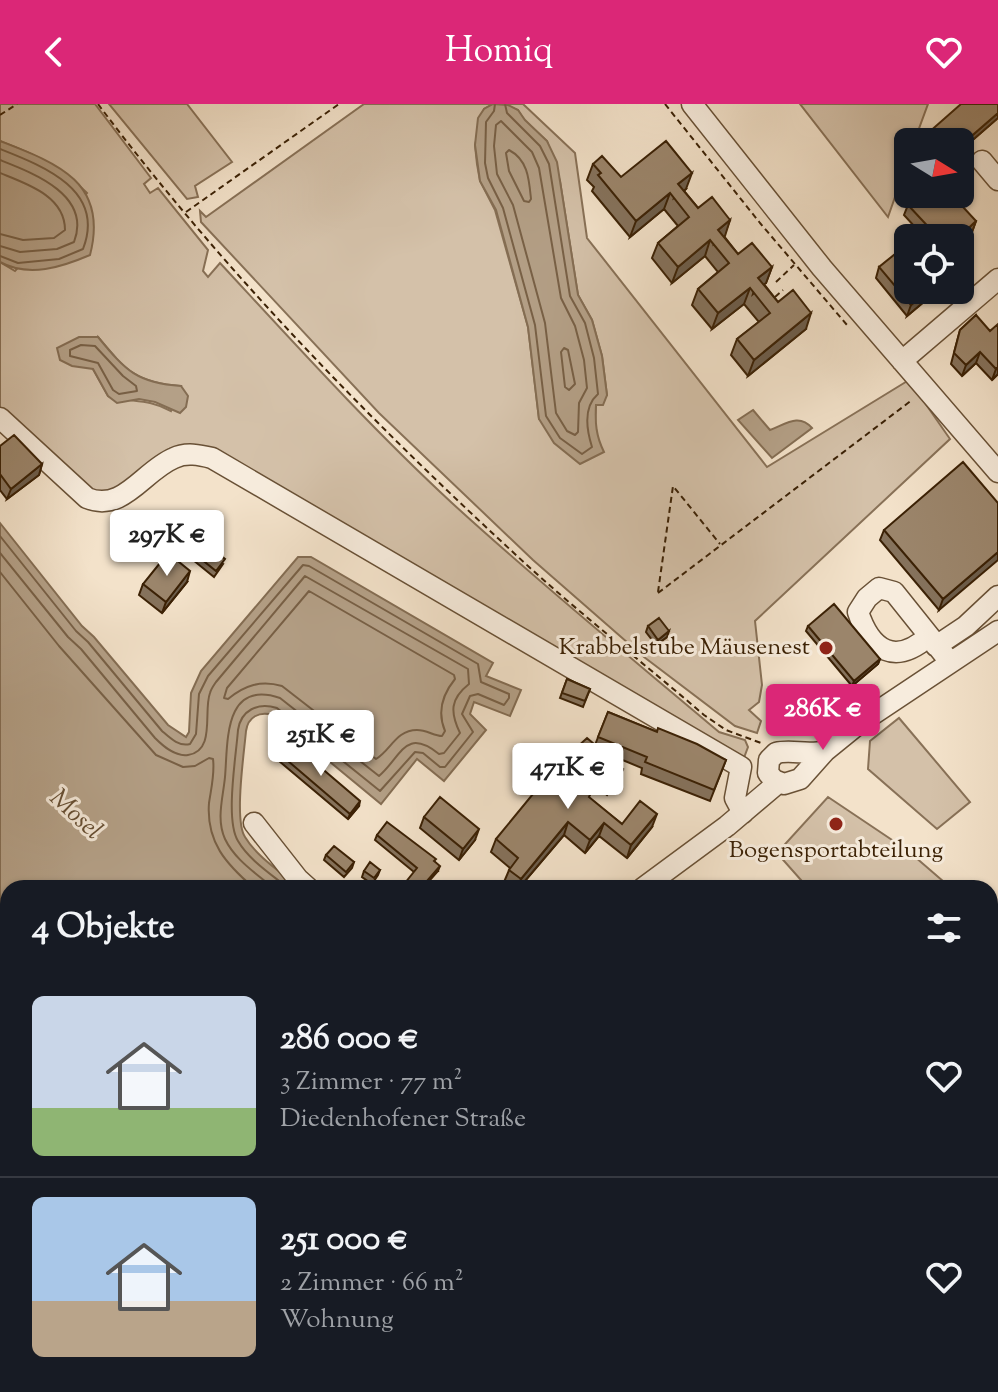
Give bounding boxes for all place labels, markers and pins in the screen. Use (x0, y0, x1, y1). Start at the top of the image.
pin: 297K € (102, 510, 232, 578)
place label: Krabbelstube Mäusenest (559, 631, 810, 665)
marker: Krabbelstube Mäusenest (817, 639, 835, 657)
pin: 286K € (758, 684, 888, 752)
pin: 251K € (256, 710, 386, 778)
pin: 471K € (503, 743, 633, 811)
marker: Bogensportabteilung (827, 815, 845, 833)
place label: Bogensportabteilung (729, 834, 943, 868)

